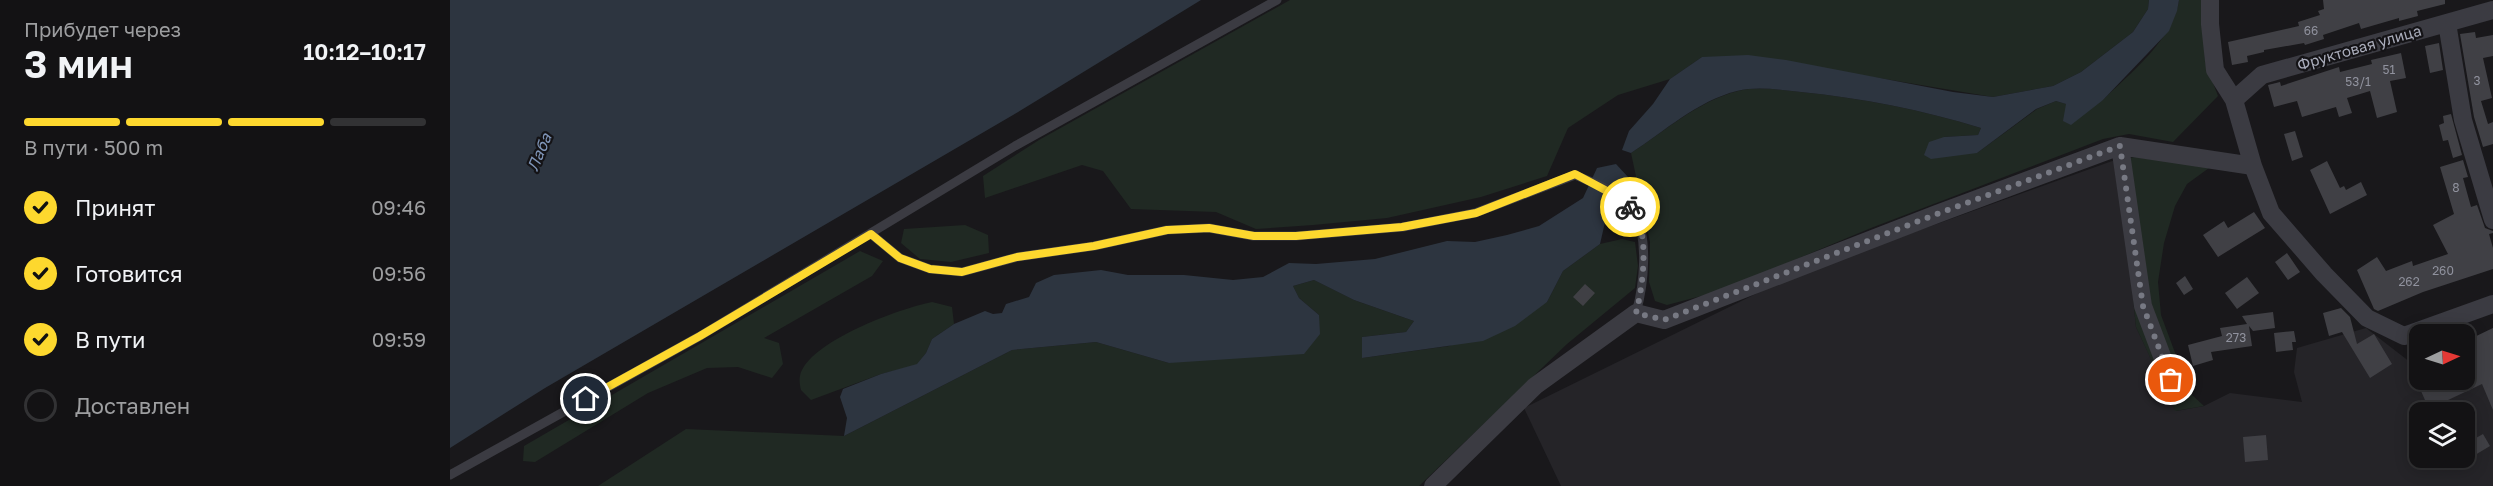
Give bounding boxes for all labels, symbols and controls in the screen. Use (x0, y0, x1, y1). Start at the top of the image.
text: Прибудет через (24, 17, 181, 41)
street label: Фруктовая улица (2295, 21, 2423, 73)
house number: 66 (2304, 23, 2318, 38)
text: 10:12–10:17 (303, 38, 426, 65)
text: 3 мин (24, 40, 133, 87)
house number: 51 (2383, 62, 2396, 77)
house number: 3 (2473, 73, 2481, 88)
house number: 53/1 (2345, 74, 2371, 89)
water label: Лаба (522, 129, 556, 174)
text: В пути · 500 m (24, 135, 163, 159)
courier (1600, 177, 1660, 237)
house number: 8 (2452, 180, 2460, 195)
icon: check (24, 191, 57, 224)
icon: bike (1614, 191, 1647, 224)
text: Принят (75, 194, 155, 221)
text: 09:46 (371, 195, 426, 219)
icon: check (24, 257, 57, 290)
text: Готовится (75, 260, 183, 287)
text: 09:56 (372, 261, 426, 285)
house number: 260 (2432, 263, 2454, 278)
house number: 262 (2398, 274, 2420, 289)
icon: check (24, 323, 57, 356)
north arrow (2409, 324, 2475, 390)
map controls (2409, 324, 2475, 468)
text: В пути (75, 326, 145, 353)
text: 09:59 (372, 327, 426, 351)
house number: 273 (2226, 330, 2246, 345)
pin (2145, 354, 2196, 405)
icon: bag (2154, 363, 2187, 396)
pin (560, 373, 611, 424)
icon: home (569, 382, 602, 415)
text: Доставлен (75, 392, 190, 419)
button: layers (2409, 402, 2475, 468)

